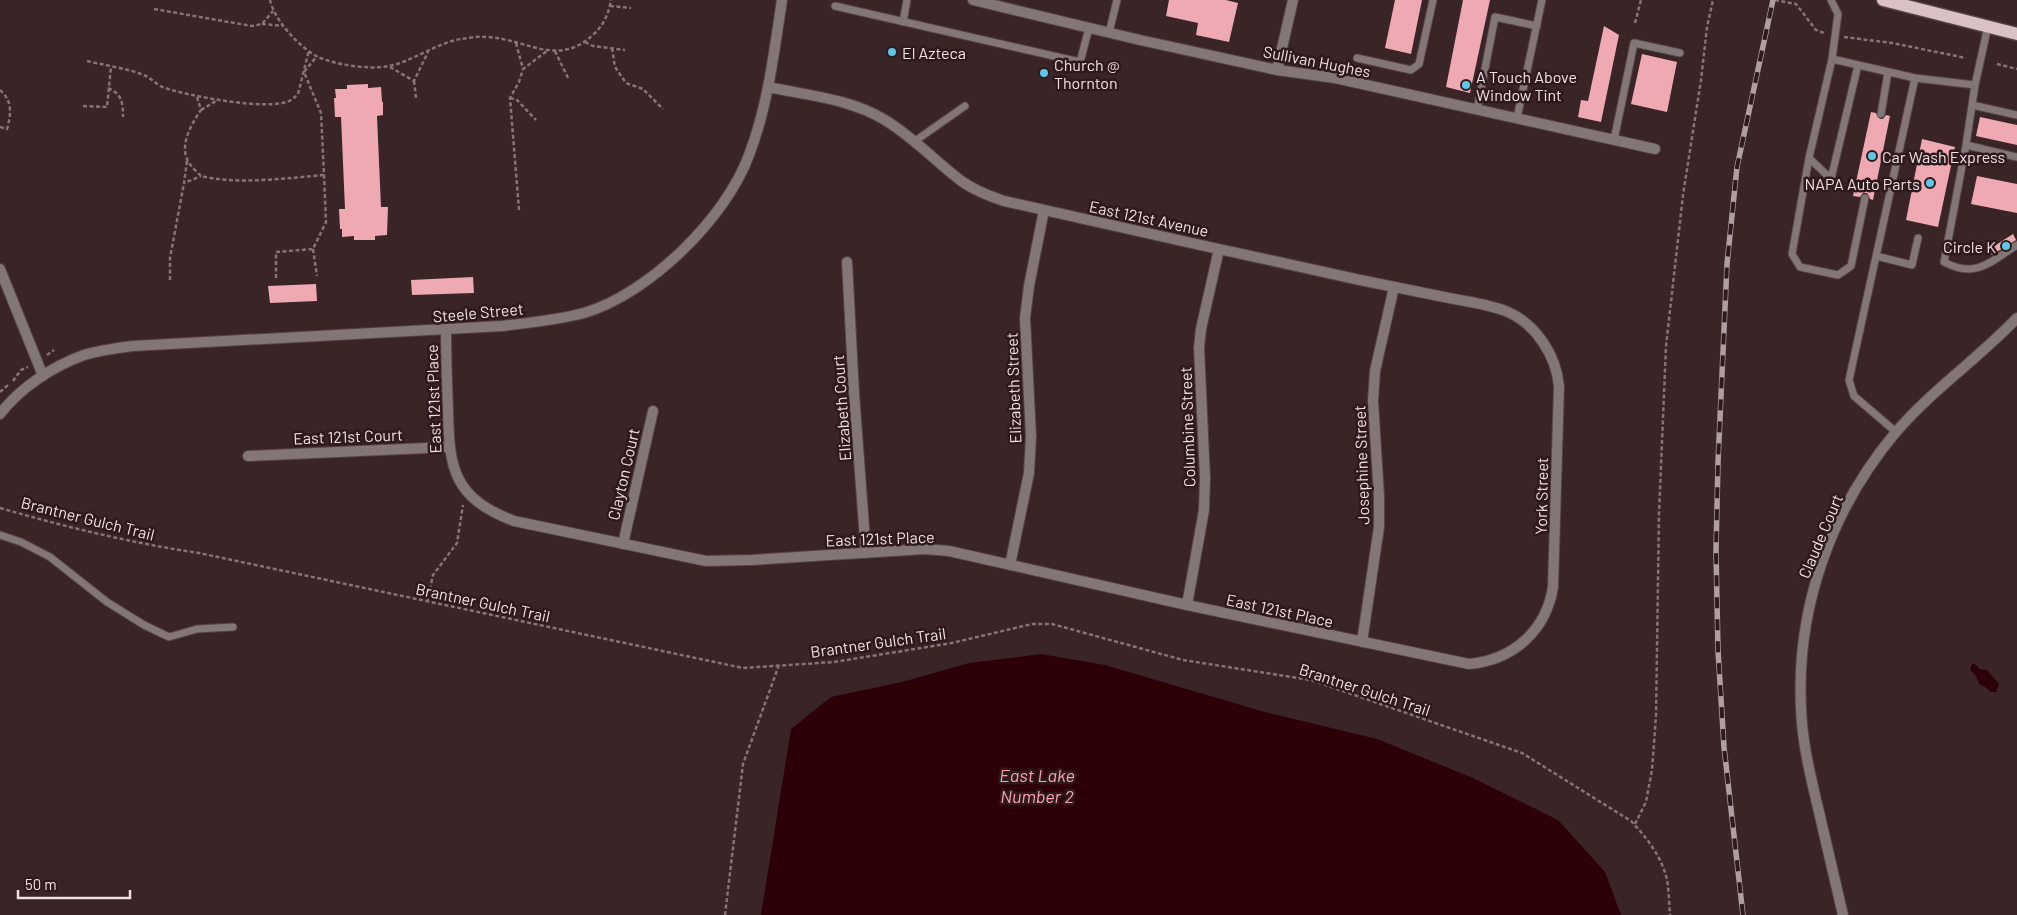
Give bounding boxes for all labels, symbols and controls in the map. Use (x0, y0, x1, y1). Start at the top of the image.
street label: Sullivan Hughes (1262, 41, 1372, 81)
place label: El Azteca (902, 43, 966, 62)
marker: El Azteca (886, 46, 898, 58)
place label: Church @ Thornton (1054, 55, 1120, 92)
marker: Church @ Thornton (1038, 67, 1050, 79)
place label: A Touch Above Window Tint (1476, 67, 1577, 104)
marker: A Touch Above Window Tint (1460, 79, 1472, 91)
place label: Car Wash Express (1882, 147, 2005, 166)
marker: Car Wash Express (1866, 150, 1878, 162)
place label: NAPA Auto Parts (1804, 174, 1920, 193)
marker: NAPA Auto Parts (1924, 177, 1936, 189)
street label: East 121st Avenue (1088, 196, 1210, 240)
place label: Circle K (1943, 237, 1996, 256)
marker: Circle K (2000, 240, 2012, 252)
street label: Steele Street (432, 299, 524, 325)
street label: Elizabeth Street (1002, 332, 1024, 444)
street label: East 121st Place (422, 344, 444, 454)
street label: Elizabeth Court (828, 354, 854, 462)
street label: Columbine Street (1175, 366, 1199, 488)
street label: Josephine Street (1349, 405, 1373, 525)
street label: East 121st Court (293, 425, 403, 447)
street label: Clayton Court (603, 426, 643, 522)
street label: York Street (1531, 457, 1551, 535)
street label: Claude Court (1794, 491, 1846, 581)
street label: Brantner Gulch Trail (19, 492, 157, 544)
street label: East 121st Place (825, 527, 935, 549)
street label: Brantner Gulch Trail (414, 578, 552, 626)
street label: East 121st Place (1225, 589, 1335, 631)
street label: Brantner Gulch Trail (809, 623, 947, 661)
street label: Brantner Gulch Trail (1297, 659, 1433, 719)
water label: East Lake Number 2 (999, 764, 1075, 807)
scale bar (18, 868, 130, 900)
text: 50 m (25, 875, 57, 893)

